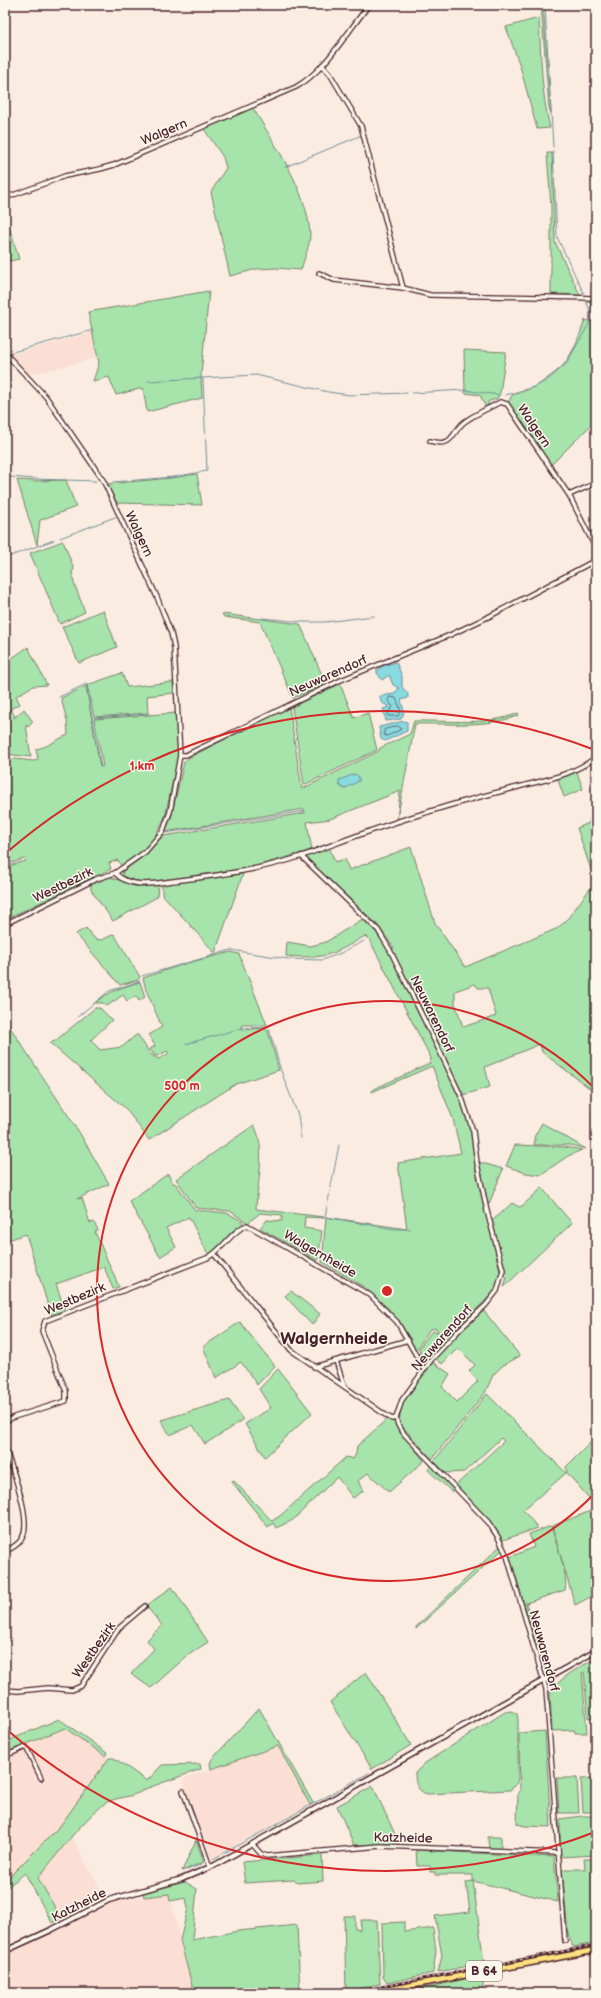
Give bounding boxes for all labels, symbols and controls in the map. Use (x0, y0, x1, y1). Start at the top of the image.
street label: Walgern (139, 115, 189, 149)
street label: Walgern (514, 401, 554, 451)
street label: Walgern (121, 509, 157, 559)
street label: Neuwarendorf (286, 652, 370, 700)
text: 1 km (130, 759, 154, 774)
street label: Westbezirk (30, 863, 96, 906)
street label: Neuwarendorf (406, 973, 458, 1055)
text: 500 m (164, 1079, 200, 1094)
street label: Walgernheide (281, 1227, 360, 1281)
street label: Westbezirk (42, 1279, 108, 1319)
centre of rings (380, 1284, 394, 1298)
street label: Neuwarendorf (408, 1302, 476, 1374)
district label: Walgernheide (280, 1329, 388, 1349)
street label: Neuwarendorf (525, 1608, 563, 1694)
street label: Westbezirk (69, 1618, 119, 1681)
street label: Katzheide (373, 1829, 433, 1847)
street label: Katzheide (49, 1884, 109, 1925)
road number: B 64 (466, 1961, 502, 1981)

